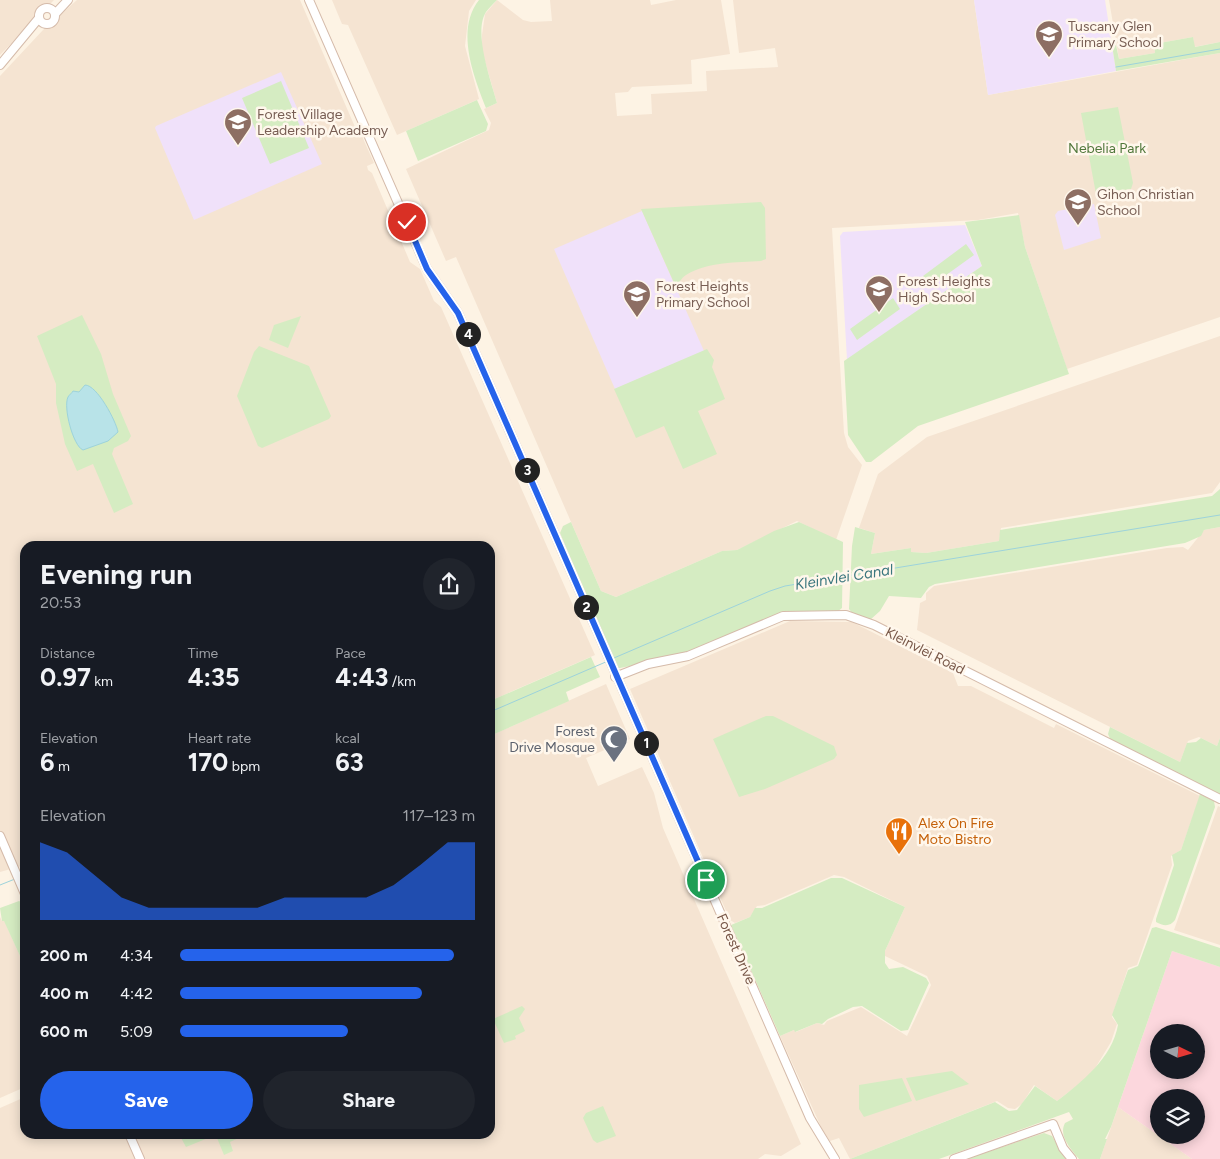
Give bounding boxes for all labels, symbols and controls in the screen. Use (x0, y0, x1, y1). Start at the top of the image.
place label: Tuscany Glen Primary School (1068, 18, 1162, 51)
school or university icon: Tuscany Glen Primary School (1034, 19, 1064, 58)
place label: Forest Village Leadership Academy (257, 106, 389, 139)
school or university icon: Forest Village Leadership Academy (223, 107, 253, 146)
park label: Nebelia Park (1068, 140, 1146, 157)
place label: Gihon Christian School (1097, 186, 1194, 219)
school or university icon: Gihon Christian School (1063, 187, 1093, 226)
pin (386, 201, 428, 243)
icon: check (393, 208, 421, 236)
place label: Forest Heights High School (898, 273, 991, 306)
school or university icon: Forest Heights High School (864, 274, 894, 313)
place label: Forest Heights Primary School (656, 278, 750, 311)
school or university icon: Forest Heights Primary School (622, 279, 652, 318)
pin: 4 (456, 322, 480, 346)
text: 4 (464, 326, 473, 343)
pin: 3 (514, 458, 540, 482)
text: 3 (524, 462, 531, 479)
text: Evening run (40, 557, 192, 591)
button: share (423, 558, 475, 610)
water label: Kleinvlei Canal (794, 560, 895, 594)
text: 20:53 (40, 593, 81, 612)
pin: 2 (574, 594, 598, 620)
text: 2 (582, 599, 591, 616)
street label: Kleinvlei Road (882, 624, 968, 678)
text: Distance (40, 645, 95, 662)
text: Time (188, 645, 218, 662)
text: Pace (335, 645, 366, 662)
text: 0.97 (40, 662, 91, 692)
text: 4:35 (188, 662, 239, 692)
text: 4:43 (335, 662, 388, 692)
text: km (91, 673, 113, 690)
text: /km (388, 673, 416, 690)
place label: Forest Drive Mosque (509, 723, 595, 756)
mosque icon: Forest Drive Mosque (599, 724, 629, 763)
text: Elevation (40, 730, 98, 747)
text: Heart rate (188, 730, 251, 747)
text: kcal (335, 730, 360, 747)
pin: 1 (634, 730, 658, 756)
text: 1 (644, 735, 649, 752)
text: 6 (40, 747, 55, 777)
text: 170 (188, 747, 228, 777)
text: 63 (335, 747, 364, 777)
text: m (55, 758, 70, 775)
text: bpm (228, 758, 260, 775)
text: Elevation (40, 806, 106, 825)
text: 117–123 m (403, 806, 475, 825)
place label: Alex On Fire Moto Bistro (918, 815, 994, 848)
restaurant icon: Alex On Fire Moto Bistro (884, 816, 914, 855)
pin (685, 859, 727, 901)
icon: arrive (692, 866, 720, 894)
street label: Forest Drive (713, 911, 759, 987)
text: 200 m (40, 946, 88, 965)
text: 4:34 (120, 946, 153, 965)
text: 400 m (40, 984, 89, 1003)
text: 4:42 (120, 984, 153, 1003)
text: 600 m (40, 1022, 88, 1041)
text: 5:09 (120, 1022, 153, 1041)
north arrow (1150, 1024, 1205, 1079)
map controls (1150, 1024, 1205, 1144)
button: Save (40, 1071, 253, 1129)
button: Share (263, 1071, 475, 1129)
button: layers (1150, 1089, 1205, 1144)

